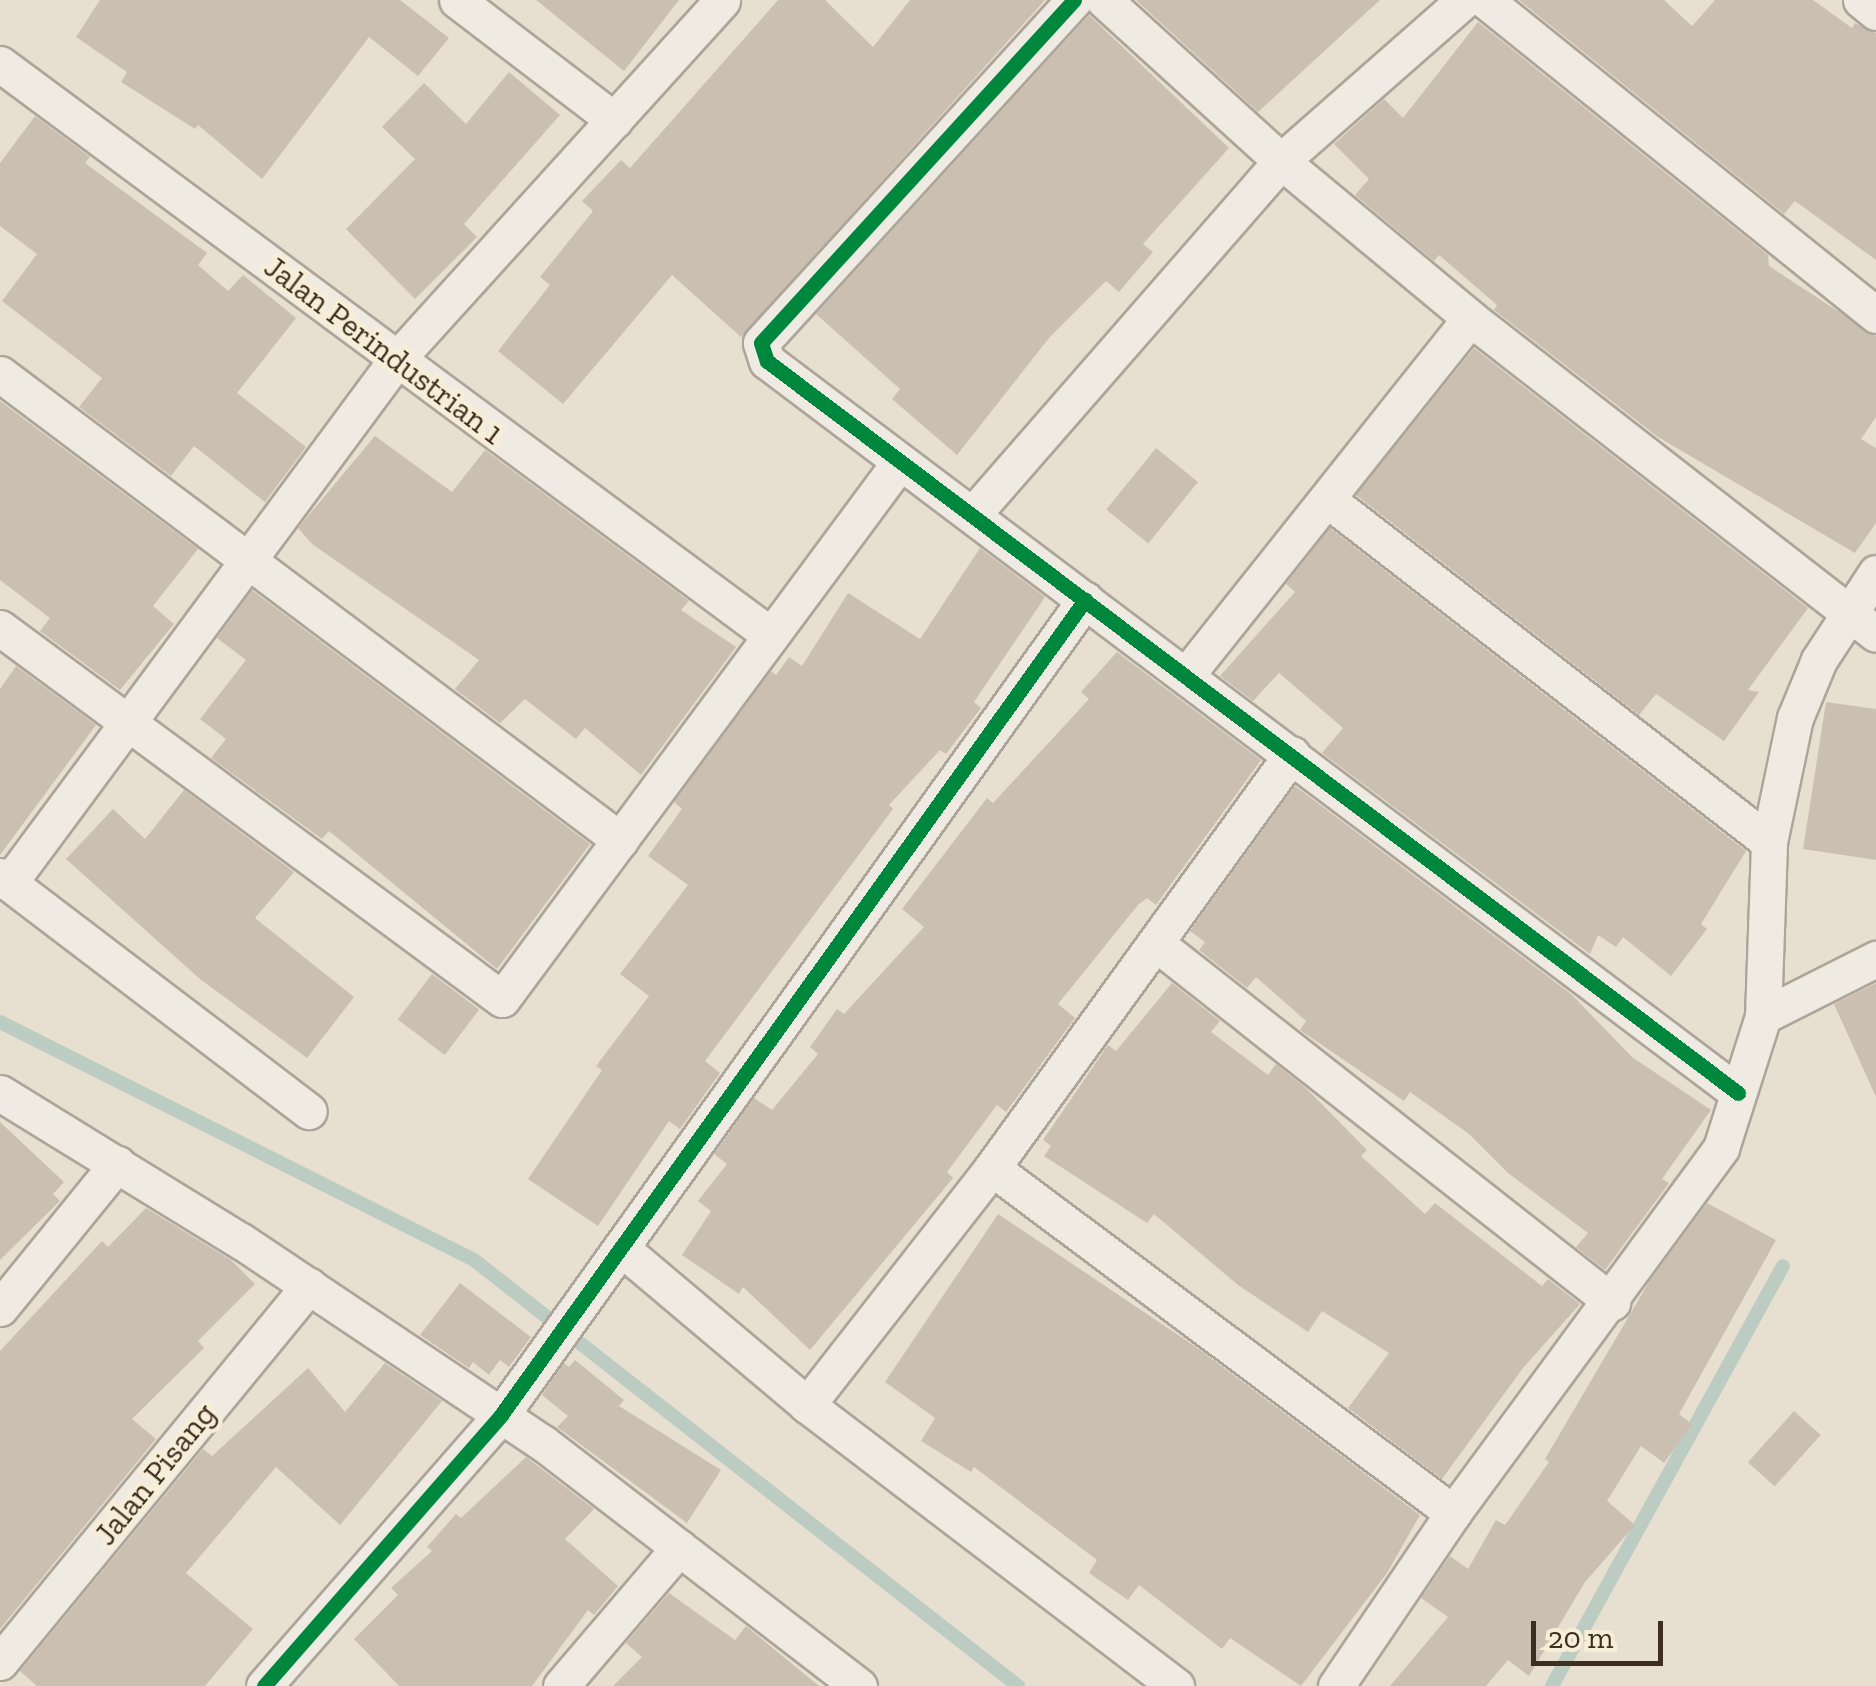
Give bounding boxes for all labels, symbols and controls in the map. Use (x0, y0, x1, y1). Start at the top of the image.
street label: Jalan Perindustrian 1 (257, 248, 511, 452)
street label: Jalan Pisang (86, 1395, 224, 1553)
scale bar (1536, 1601, 1668, 1663)
text: 20 m (1548, 1620, 1613, 1656)

